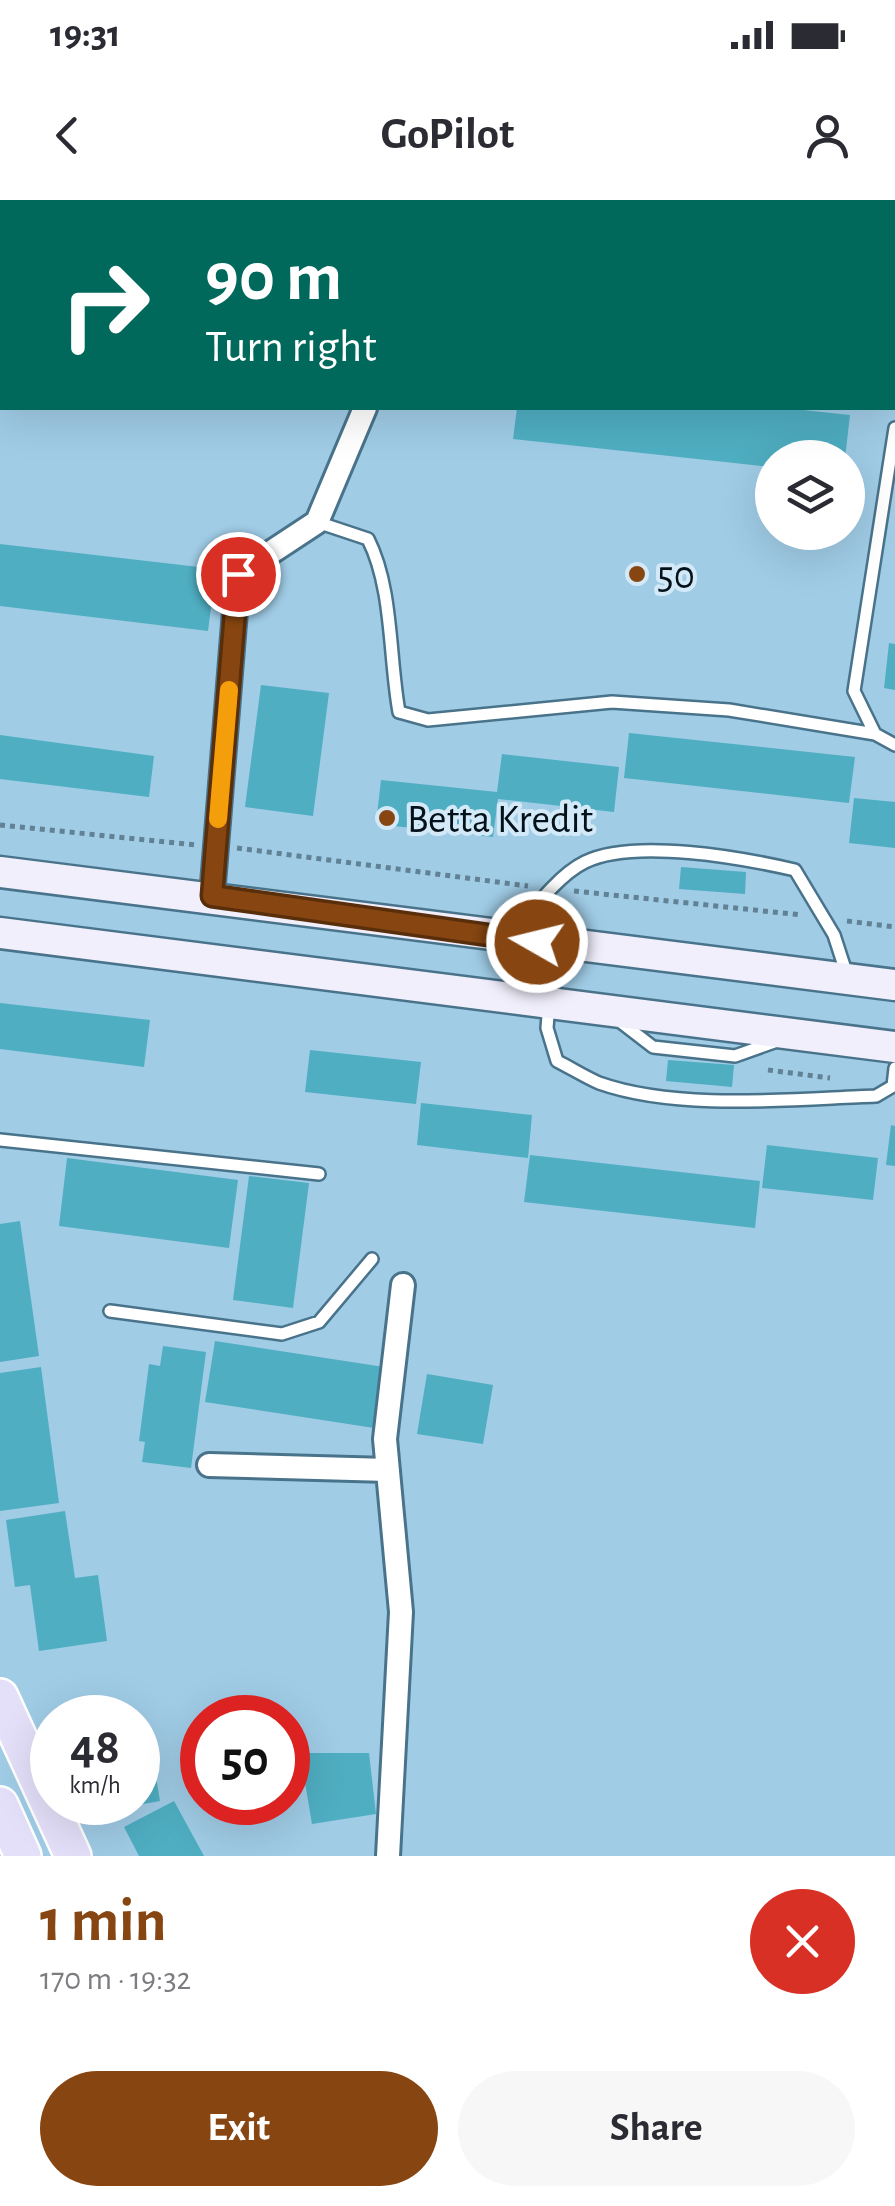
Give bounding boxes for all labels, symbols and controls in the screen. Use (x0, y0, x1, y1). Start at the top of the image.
text: 19:31 (50, 16, 121, 54)
icon: back (40, 108, 95, 163)
icon: person (800, 108, 855, 163)
text: GoPilot (381, 112, 514, 157)
icon: right (40, 240, 170, 370)
text: 90 m (205, 243, 342, 313)
text: Turn right (205, 325, 377, 370)
map controls (755, 440, 865, 550)
button: layers (755, 440, 865, 550)
pin (196, 532, 281, 617)
icon: arrive (211, 547, 266, 602)
place label: 50 (657, 556, 695, 596)
marker: 50 (626, 563, 648, 585)
place label: Betta Kredit (407, 800, 593, 840)
marker: Betta Kredit (376, 807, 398, 829)
position arrow (485, 890, 589, 994)
speed limit sign: 50 (180, 1695, 310, 1825)
text: 48 (70, 1723, 120, 1773)
text: km/h (69, 1773, 121, 1798)
button: close (750, 1889, 855, 1994)
text: 1 min (40, 1892, 166, 1952)
text: 170 m · 19:32 (40, 1963, 191, 1995)
button: Exit (40, 2071, 438, 2186)
button: Share (458, 2071, 855, 2186)

